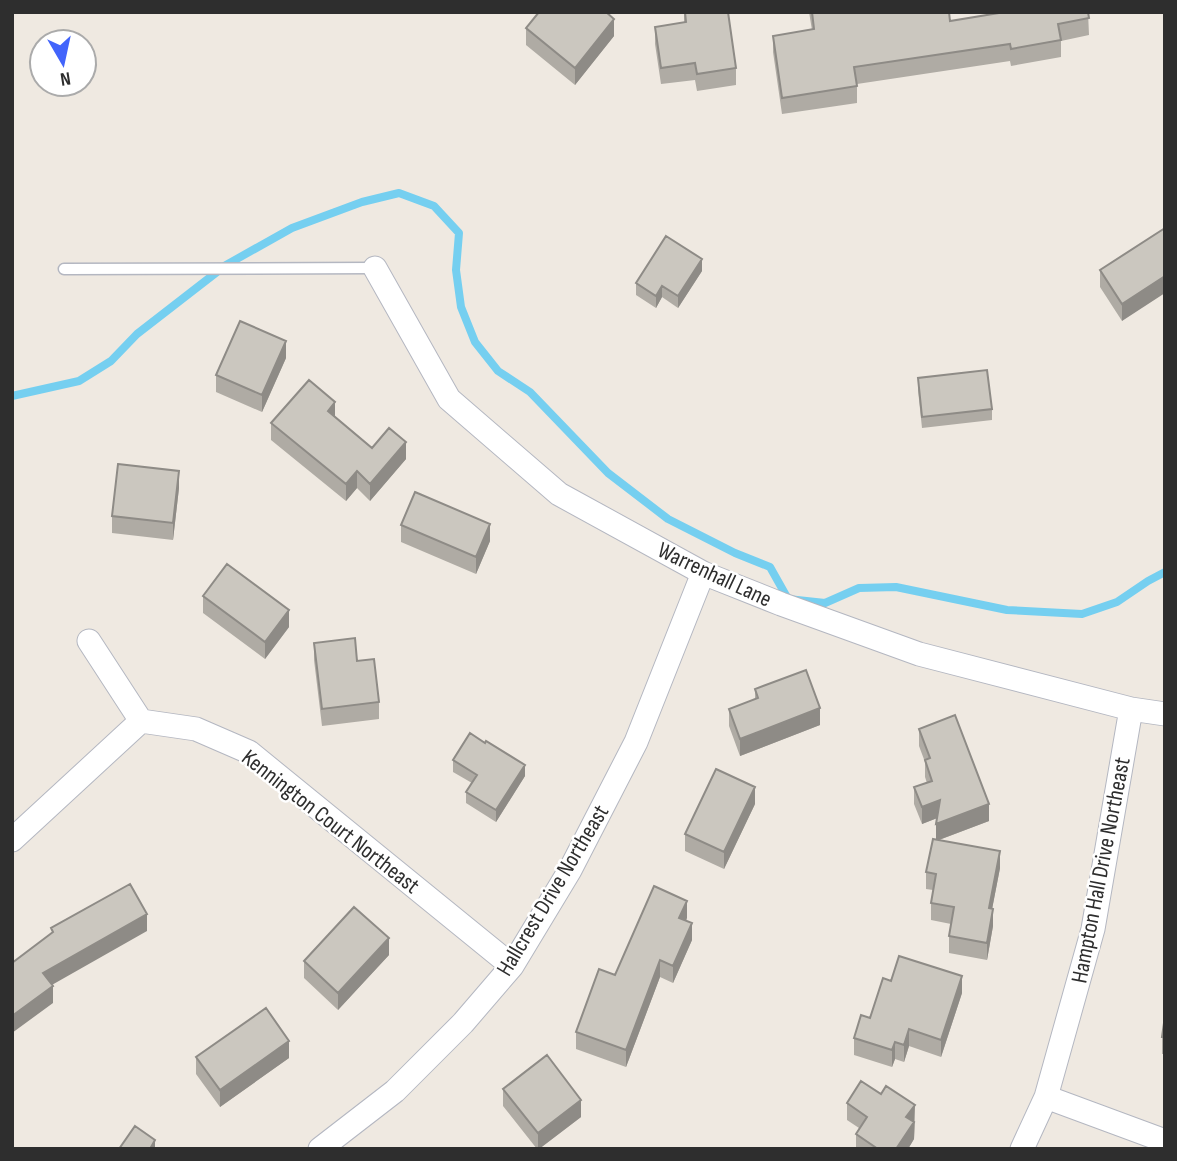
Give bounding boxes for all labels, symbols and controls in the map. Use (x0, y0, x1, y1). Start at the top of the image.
north arrow (28, 28, 98, 98)
text: N (59, 66, 72, 90)
street label: Warrenhall Lane (653, 536, 776, 613)
street label: Kennington Court Northeast (236, 744, 425, 900)
street label: Hampton Hall Drive Northeast (1065, 755, 1137, 986)
street label: Hallcrest Drive Northeast (491, 800, 615, 981)

